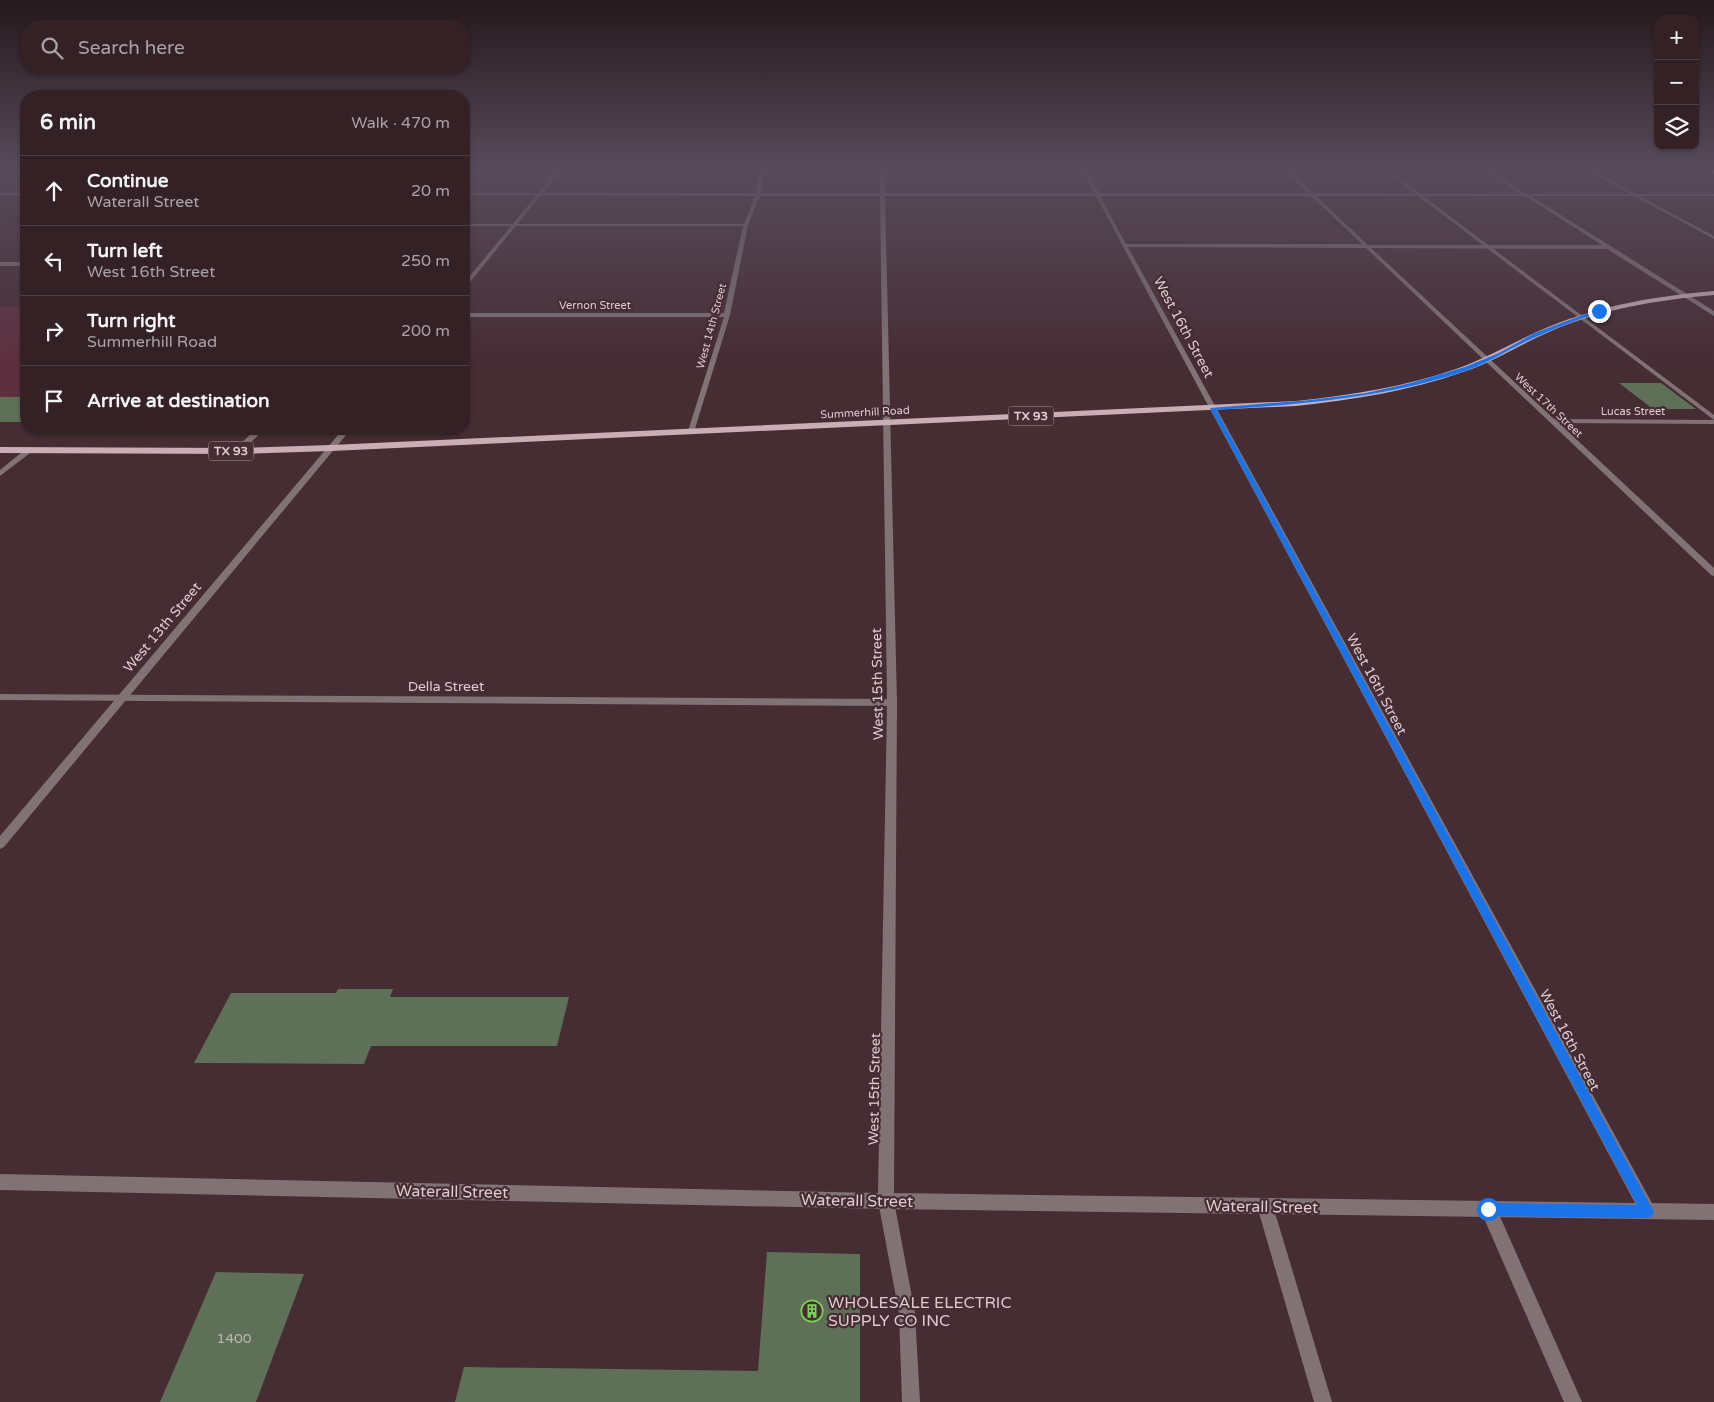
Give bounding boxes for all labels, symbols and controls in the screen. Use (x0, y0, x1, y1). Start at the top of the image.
map controls (1654, 15, 1699, 150)
button: + (1654, 15, 1699, 60)
search box (20, 20, 470, 75)
icon: search (38, 34, 66, 62)
text: Search here (78, 37, 185, 59)
button: − (1654, 60, 1699, 105)
button: layers (1654, 105, 1699, 150)
text: 6 min (40, 110, 96, 135)
text: Walk · 470 m (351, 113, 450, 133)
text: Continue (87, 170, 169, 192)
icon: ahead (40, 177, 68, 205)
text: 20 m (411, 181, 450, 201)
text: Waterall Street (87, 192, 199, 212)
text: Turn left (87, 240, 163, 262)
icon: left (40, 247, 68, 275)
text: 250 m (401, 251, 450, 271)
text: West 16th Street (87, 262, 215, 282)
street label: West 16th Street (1150, 274, 1218, 381)
street label: West 14th Street (694, 282, 729, 370)
street label: Vernon Street (559, 299, 631, 312)
route end (1588, 300, 1611, 323)
text: Turn right (87, 310, 175, 332)
icon: right (40, 317, 68, 345)
text: 200 m (401, 321, 450, 341)
text: Summerhill Road (87, 332, 217, 352)
street label: West 17th Street (1512, 371, 1585, 440)
icon: arrive (40, 387, 68, 415)
text: Arrive at destination (87, 390, 270, 412)
street label: Summerhill Road (820, 404, 910, 421)
street label: Lucas Street (1601, 405, 1665, 418)
road number: TX 93 (1008, 406, 1054, 426)
road number: TX 93 (208, 442, 254, 461)
street label: West 13th Street (120, 578, 205, 676)
street label: West 15th Street (868, 627, 887, 740)
street label: West 16th Street (1343, 631, 1411, 738)
street label: Della Street (408, 678, 485, 695)
street label: West 16th Street (1536, 987, 1604, 1094)
street label: West 15th Street (865, 1032, 884, 1145)
street label: Waterall Street (396, 1181, 508, 1203)
street label: Waterall Street (801, 1190, 913, 1212)
street label: Waterall Street (1206, 1196, 1318, 1218)
route start (1477, 1198, 1500, 1221)
place label: WHOLESALE ELECTRIC SUPPLY CO INC (828, 1293, 1012, 1331)
building icon: WHOLESALE ELECTRIC SUPPLY CO INC (800, 1299, 824, 1323)
house number: 1400 (216, 1330, 252, 1347)

